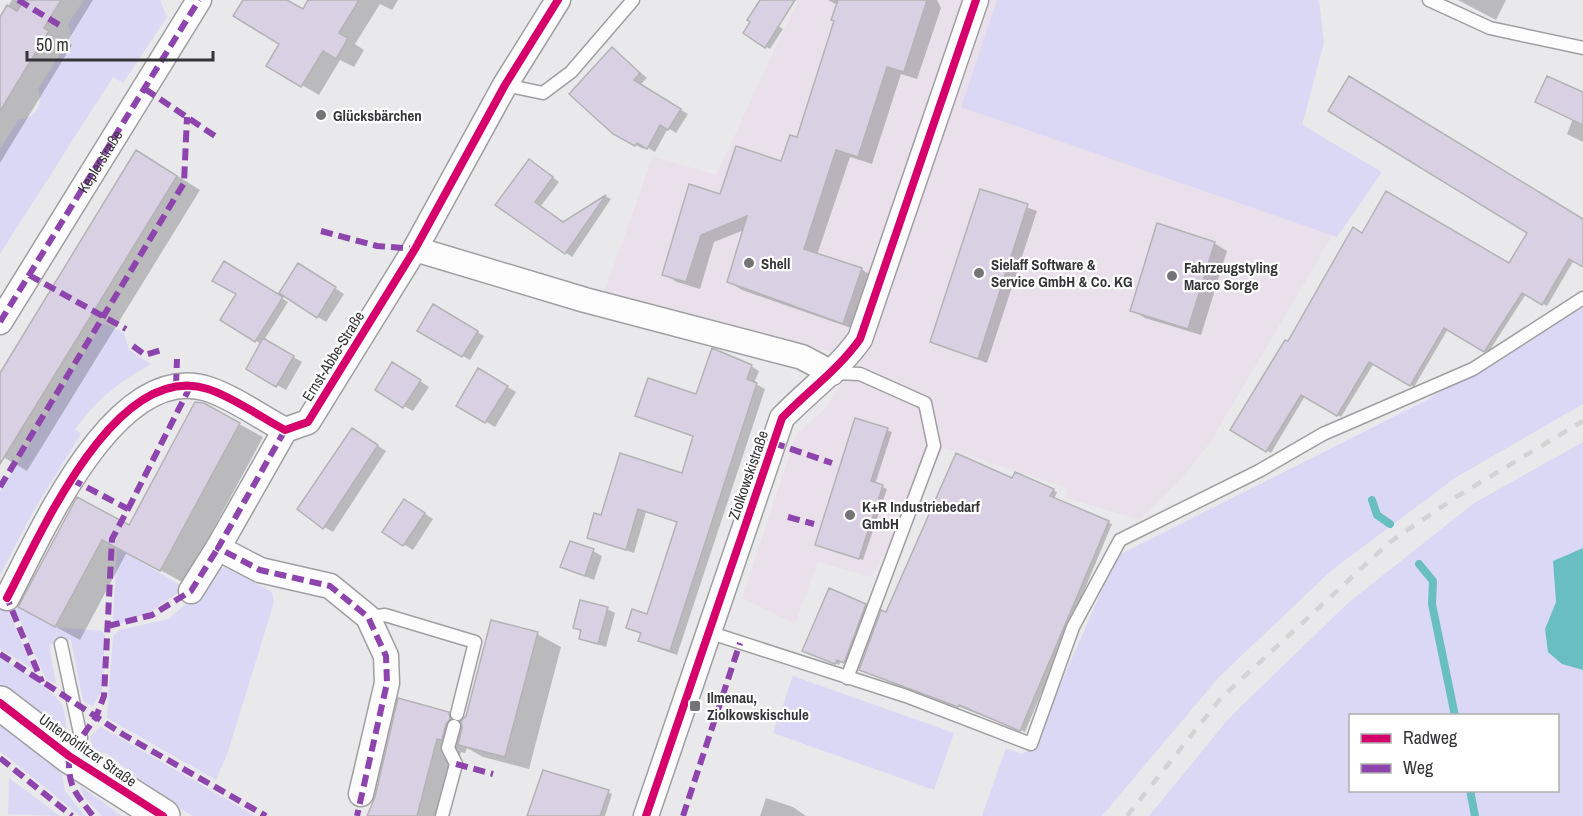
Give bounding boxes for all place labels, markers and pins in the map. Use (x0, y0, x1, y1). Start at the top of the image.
place label: Glücksbärchen (333, 105, 422, 126)
marker: Glücksbärchen (314, 108, 328, 122)
place label: Shell (761, 253, 790, 274)
place label: Sielaff Software & Service GmbH & Co. KG (991, 254, 1133, 292)
marker: Shell (742, 256, 756, 270)
place label: Fahrzeugstyling Marco Sorge (1184, 257, 1278, 295)
marker: Sielaff Software & Service GmbH & Co. KG (972, 266, 986, 280)
marker: Fahrzeugstyling Marco Sorge (1165, 269, 1179, 283)
place label: K+R Industriebedarf GmbH (862, 496, 981, 534)
marker: K+R Industriebedarf GmbH (843, 508, 857, 522)
place label: Ilmenau, Ziolkowskischule (707, 687, 809, 725)
marker: Ilmenau, Ziolkowskischule (688, 699, 702, 713)

